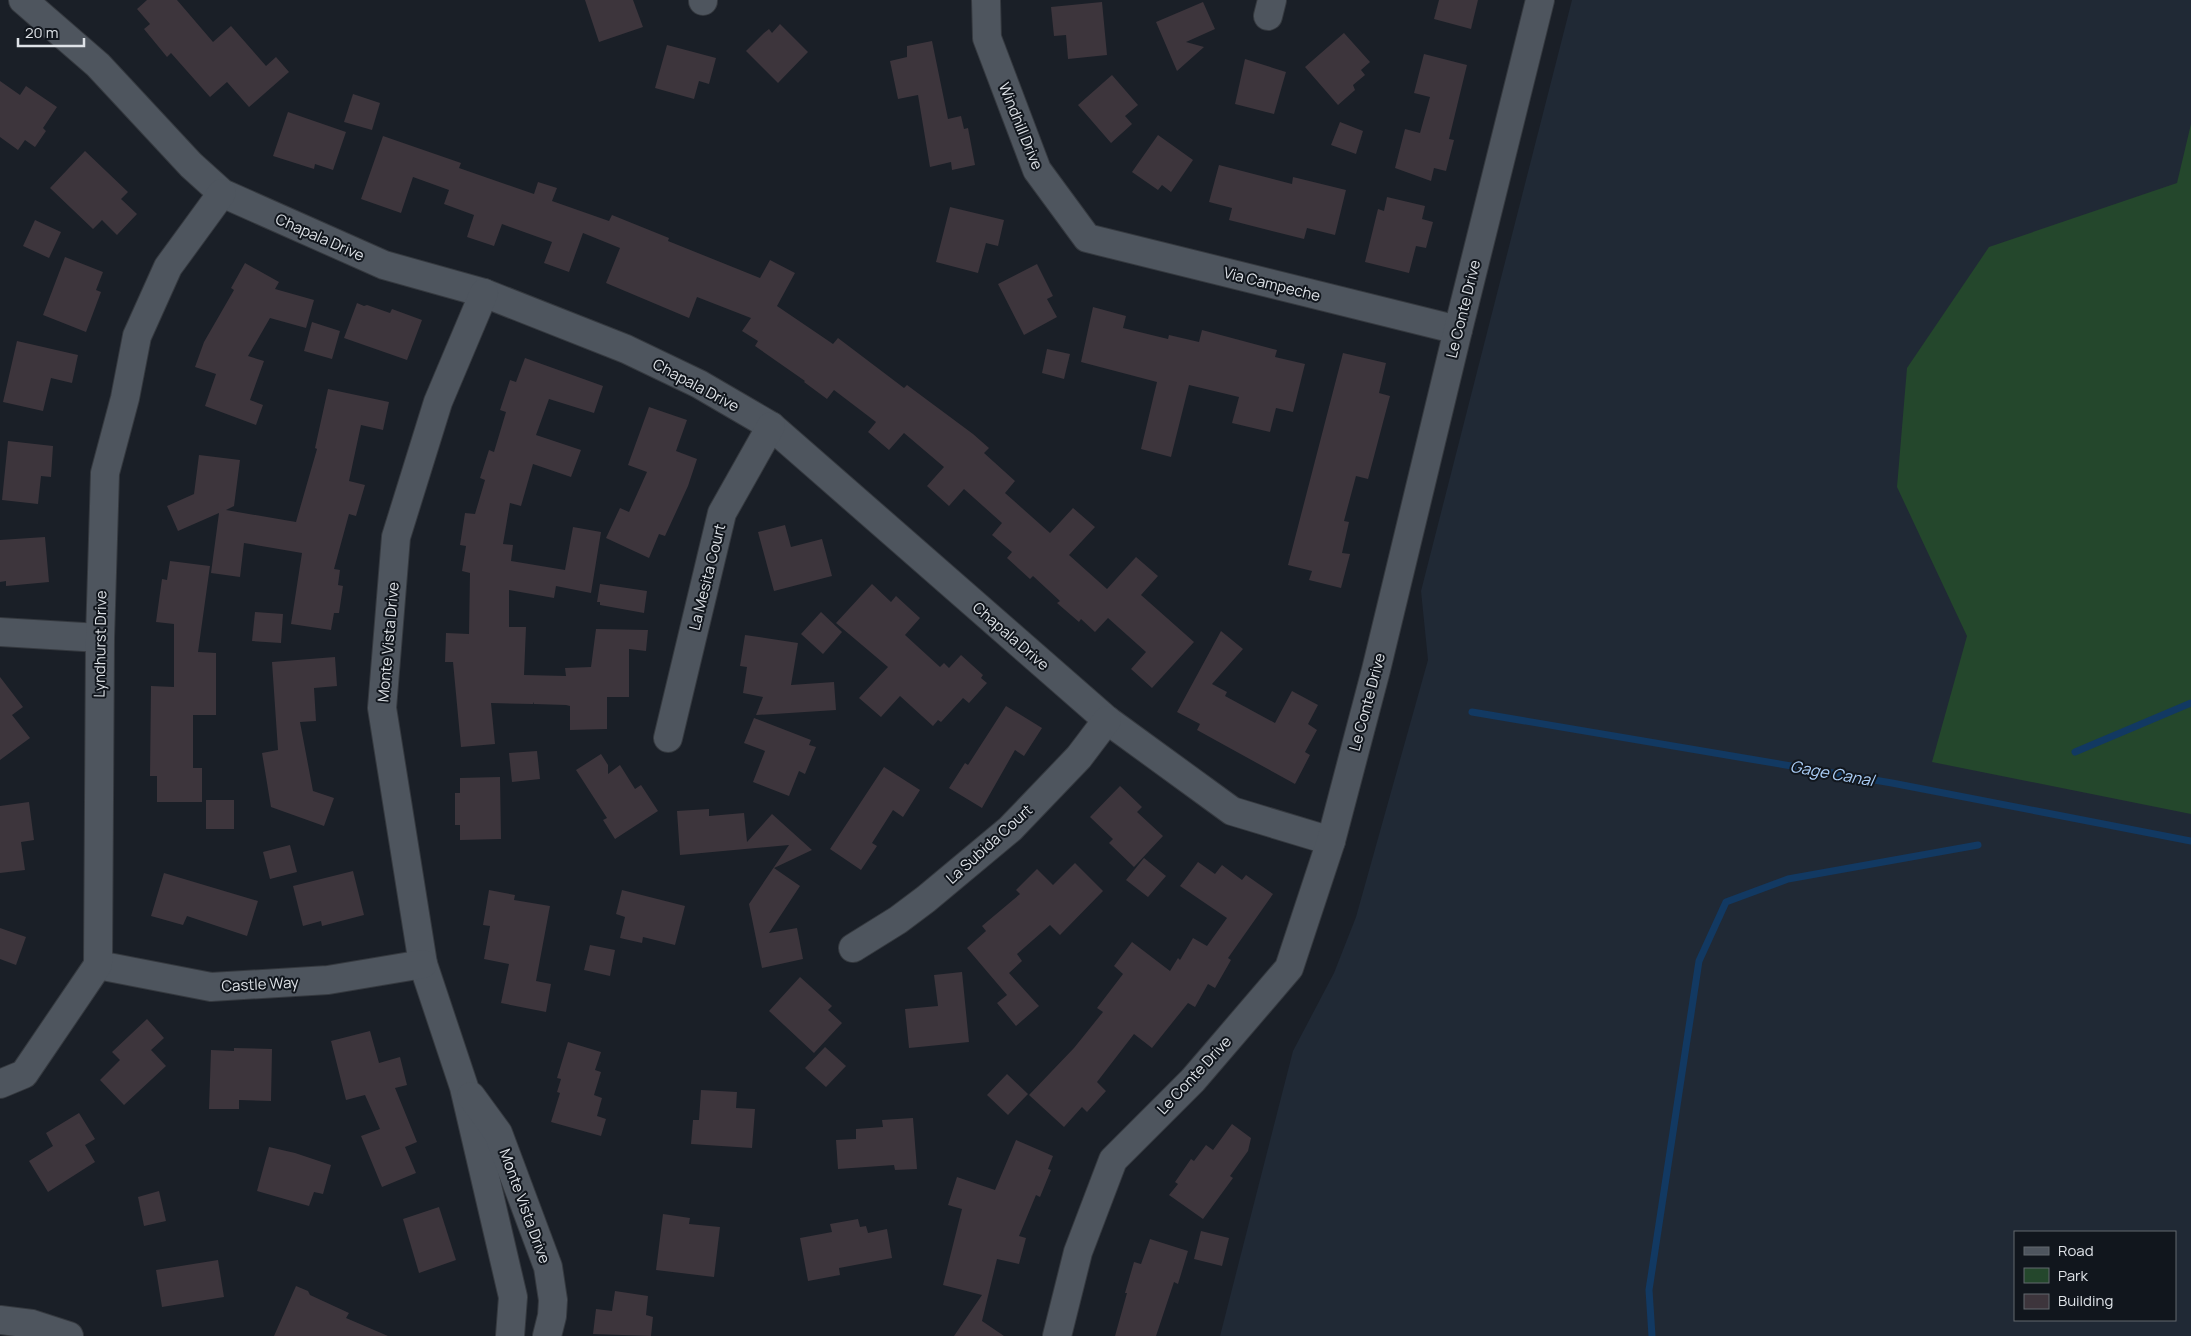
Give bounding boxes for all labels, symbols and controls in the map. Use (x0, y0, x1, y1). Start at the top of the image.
scale bar (18, 15, 84, 47)
text: 20 m (25, 22, 58, 43)
street label: Windhill Drive (994, 79, 1048, 173)
street label: Chapala Drive (272, 208, 368, 266)
street label: Le Conte Drive (1441, 257, 1485, 360)
street label: Via Campeche (1221, 262, 1323, 306)
street label: Chapala Drive (649, 353, 743, 417)
street label: La Mesita Court (684, 522, 730, 632)
street label: Monte Vista Drive (372, 581, 404, 703)
street label: Lyndhurst Drive (89, 590, 111, 698)
street label: Chapala Drive (968, 597, 1054, 675)
street label: Le Conte Drive (1344, 651, 1390, 753)
water label: Gage Canal (1788, 755, 1878, 792)
street label: La Subida Court (941, 799, 1037, 889)
street label: Castle Way (221, 971, 299, 997)
street label: Le Conte Drive (1152, 1031, 1236, 1119)
street label: Monte Vista Drive (495, 1146, 556, 1266)
legend (2014, 1231, 2176, 1321)
text: Road (2058, 1240, 2094, 1261)
text: Park (2058, 1265, 2088, 1286)
text: Building (2058, 1290, 2113, 1311)

